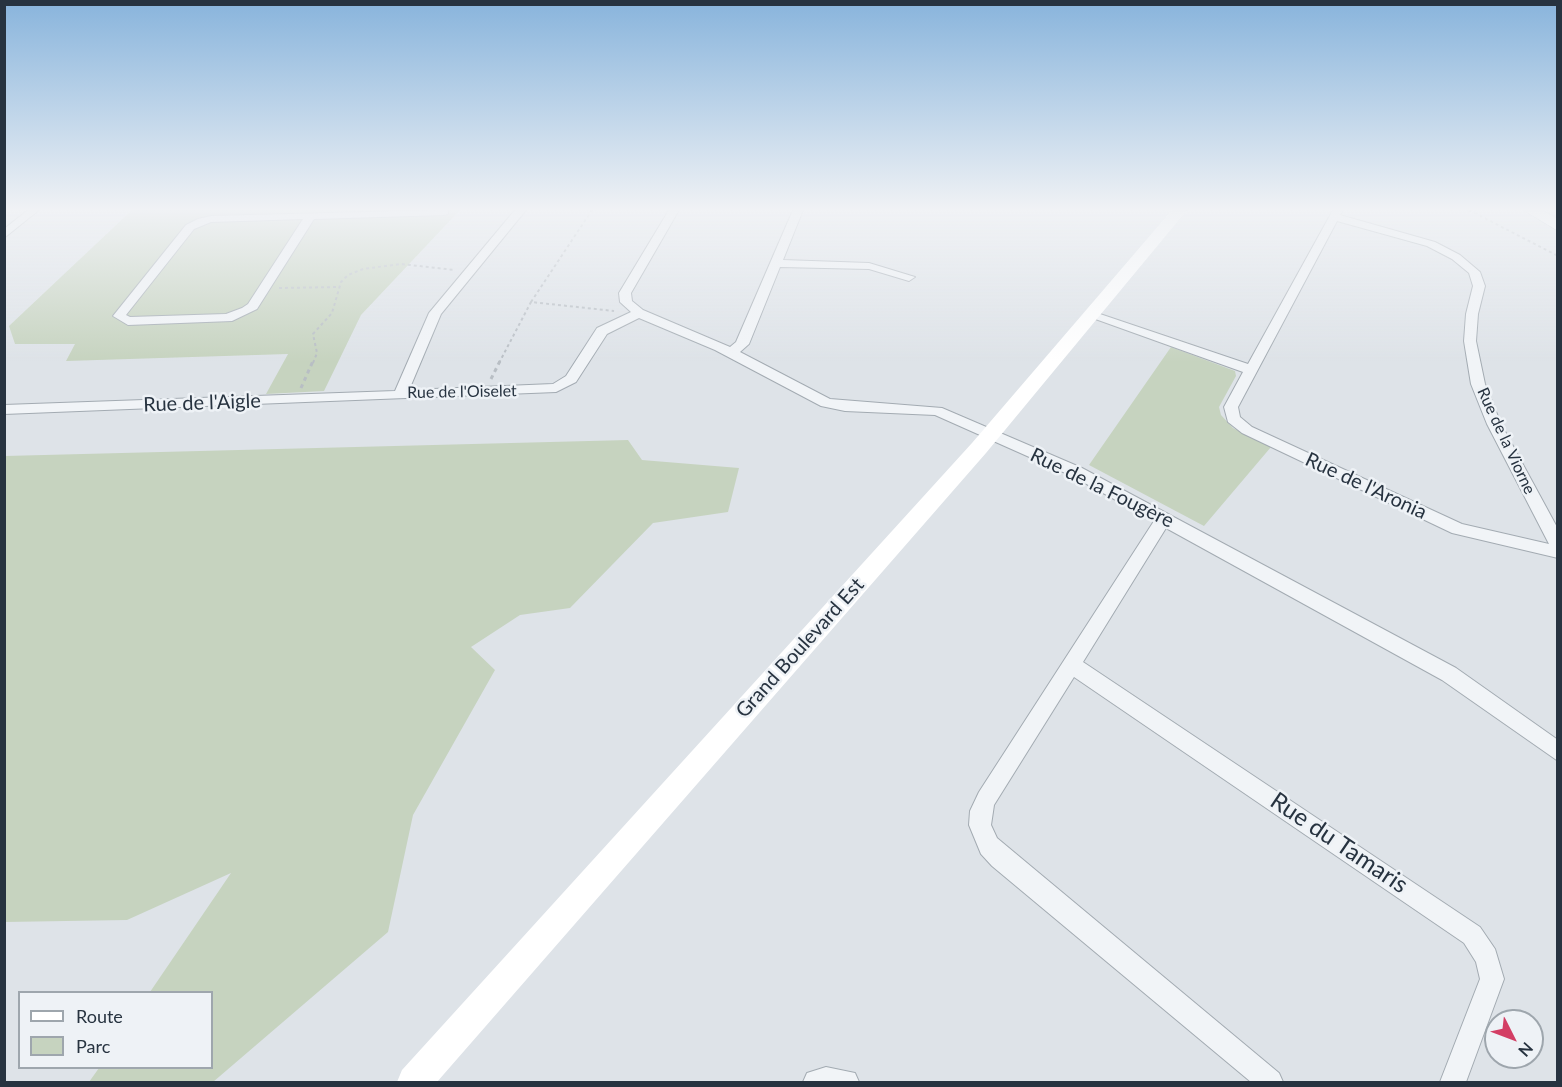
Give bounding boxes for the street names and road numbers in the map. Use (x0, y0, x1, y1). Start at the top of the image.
street label: Rue de l'Oiselet (407, 381, 517, 403)
street label: Rue de la Viorne (1473, 385, 1539, 497)
street label: Rue de l'Aigle (143, 389, 261, 417)
street label: Rue de la Fougère (1026, 443, 1178, 533)
street label: Rue de l'Aronia (1302, 447, 1430, 525)
street label: Grand Boulevard Est (731, 573, 869, 723)
street label: Rue du Tamaris (1265, 786, 1413, 900)

